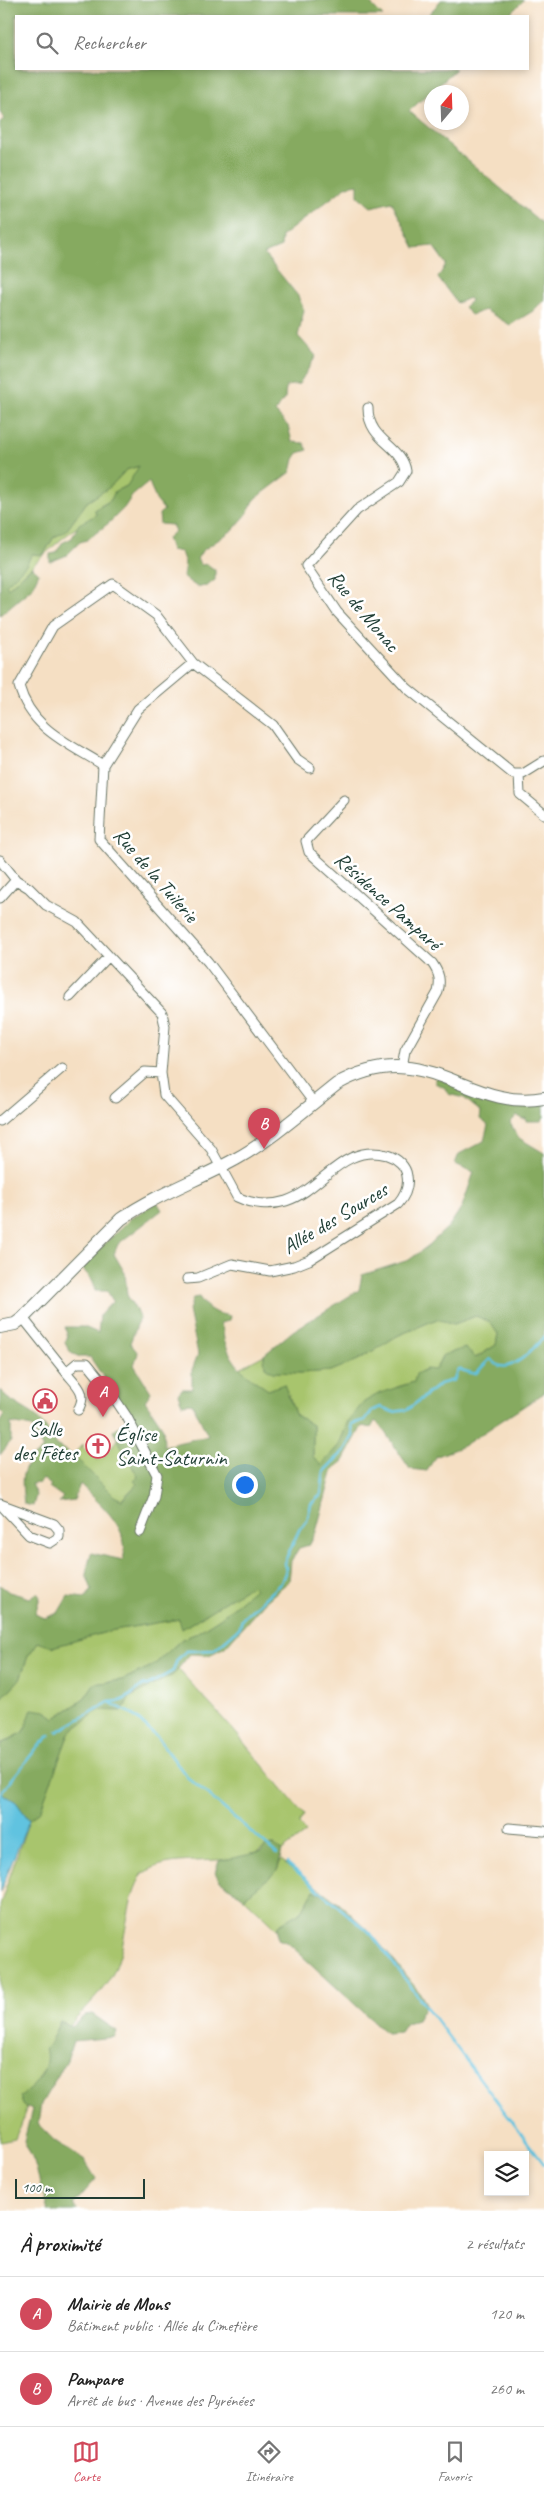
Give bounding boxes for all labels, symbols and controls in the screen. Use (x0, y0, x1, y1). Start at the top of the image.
search box (15, 15, 529, 70)
icon: search (33, 29, 61, 57)
text: Rechercher (73, 31, 146, 55)
north arrow (424, 85, 469, 130)
street label: Rue de Monac (322, 565, 406, 658)
street label: Rue de la Tuilerie (108, 822, 205, 928)
street label: Résidence Pamparé (329, 846, 449, 958)
pin: B (248, 1108, 280, 1149)
street label: Allée des Sources (278, 1176, 394, 1260)
pin: A (87, 1376, 119, 1417)
public building icon: Salle des Fêtes (32, 1388, 58, 1414)
place label: Salle des Fêtes (13, 1416, 79, 1466)
place label: Église Saint-Saturnin (116, 1421, 227, 1471)
church icon: Église Saint-Saturnin (85, 1433, 111, 1459)
your location (232, 1472, 258, 1498)
map controls (484, 2151, 529, 2196)
button: layers (484, 2151, 529, 2196)
scale bar (15, 2176, 145, 2199)
text: 100 m (22, 2179, 52, 2196)
text: À proximité (20, 2231, 100, 2257)
text: 2 résultats (465, 2234, 524, 2254)
text: Mairie de Mons (67, 2292, 169, 2316)
text: A (32, 2304, 40, 2324)
text: 120 m (490, 2304, 524, 2324)
text: Bâtiment public · Allée du Cimetière (67, 2316, 257, 2336)
text: Pampare (67, 2367, 123, 2391)
text: B (32, 2379, 40, 2399)
text: 260 m (490, 2379, 524, 2399)
text: Arrêt de bus · Avenue des Pyrénées (67, 2391, 253, 2411)
tab: Carte (72, 2438, 100, 2485)
tab: Itinéraire (245, 2438, 293, 2485)
tab: Favoris (438, 2438, 471, 2485)

